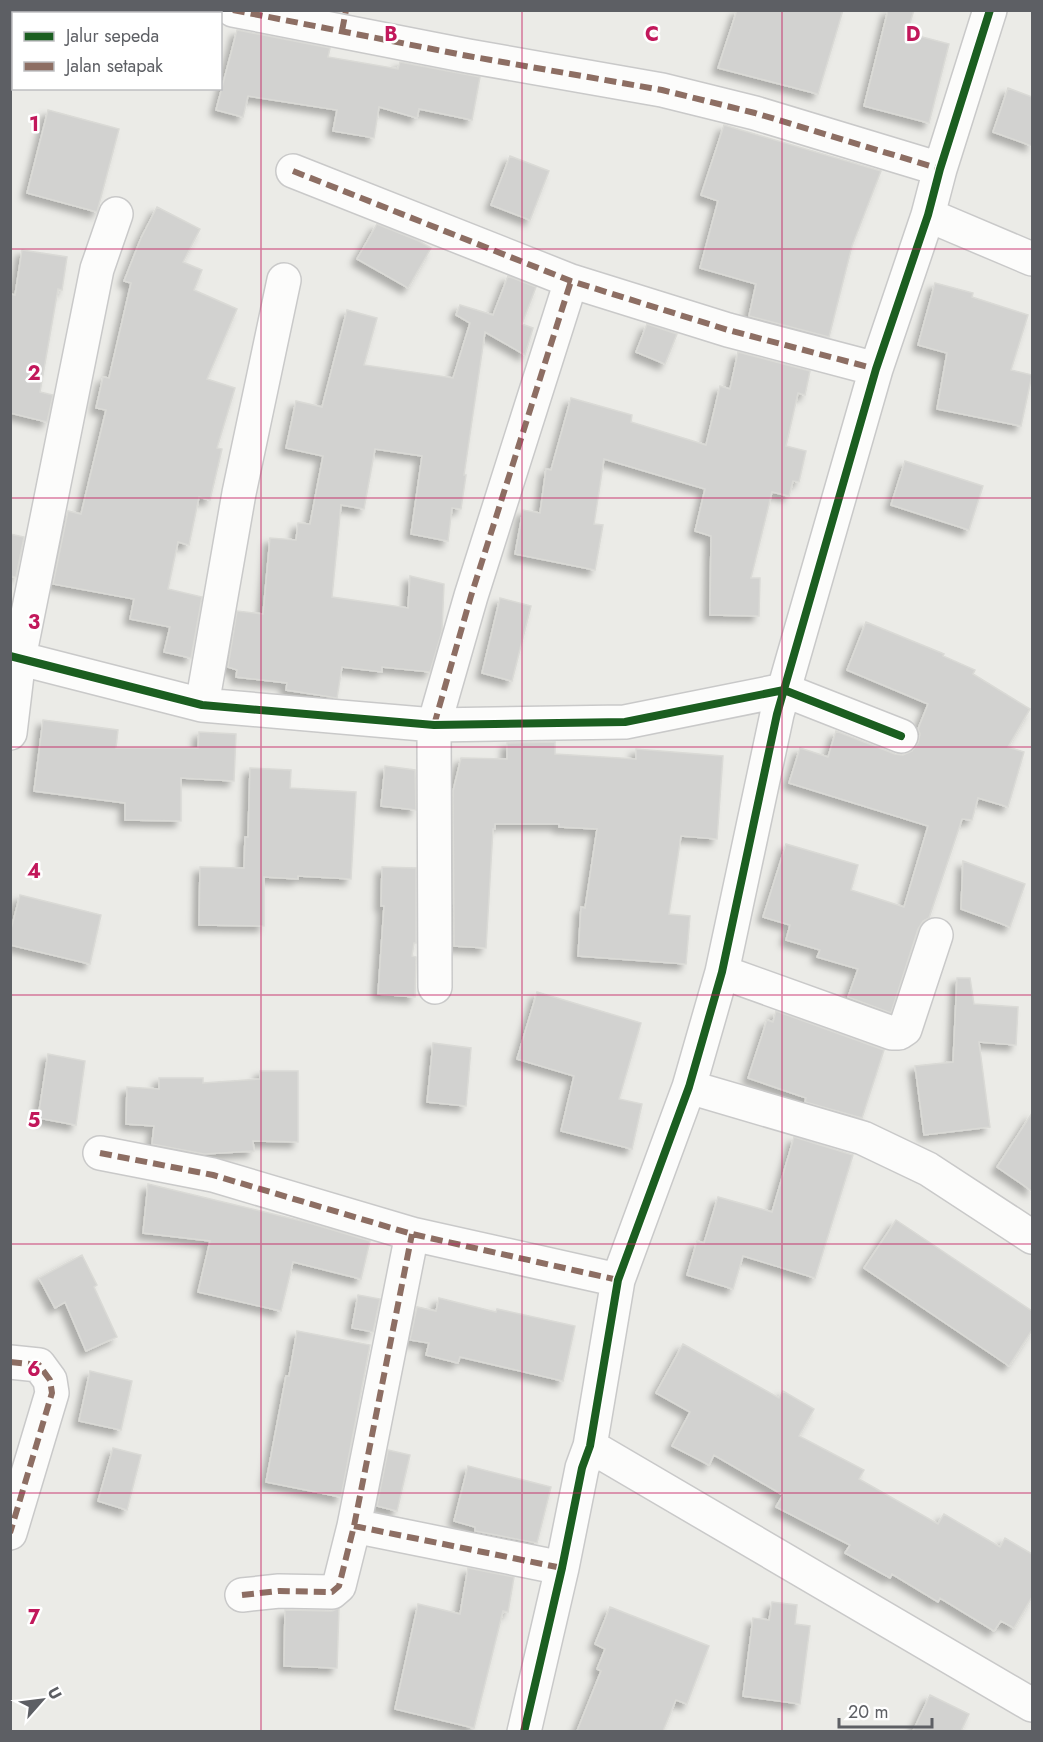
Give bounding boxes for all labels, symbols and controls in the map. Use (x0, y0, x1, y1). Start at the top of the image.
legend (12, 12, 222, 90)
text: B (384, 20, 398, 49)
text: C (645, 20, 659, 49)
text: D (906, 20, 920, 49)
text: Jalur sepeda (64, 23, 159, 49)
text: Jalan setapak (64, 53, 163, 79)
text: 1 (29, 110, 39, 139)
text: 2 (27, 359, 41, 388)
text: 3 (28, 608, 40, 637)
text: 4 (27, 857, 41, 886)
text: 5 (28, 1106, 41, 1135)
text: 6 (27, 1355, 41, 1384)
text: 7 (28, 1603, 41, 1632)
north arrow (12, 1670, 72, 1730)
text: U (42, 1683, 68, 1704)
scale bar (839, 1691, 932, 1729)
text: 20 m (848, 1699, 888, 1725)

